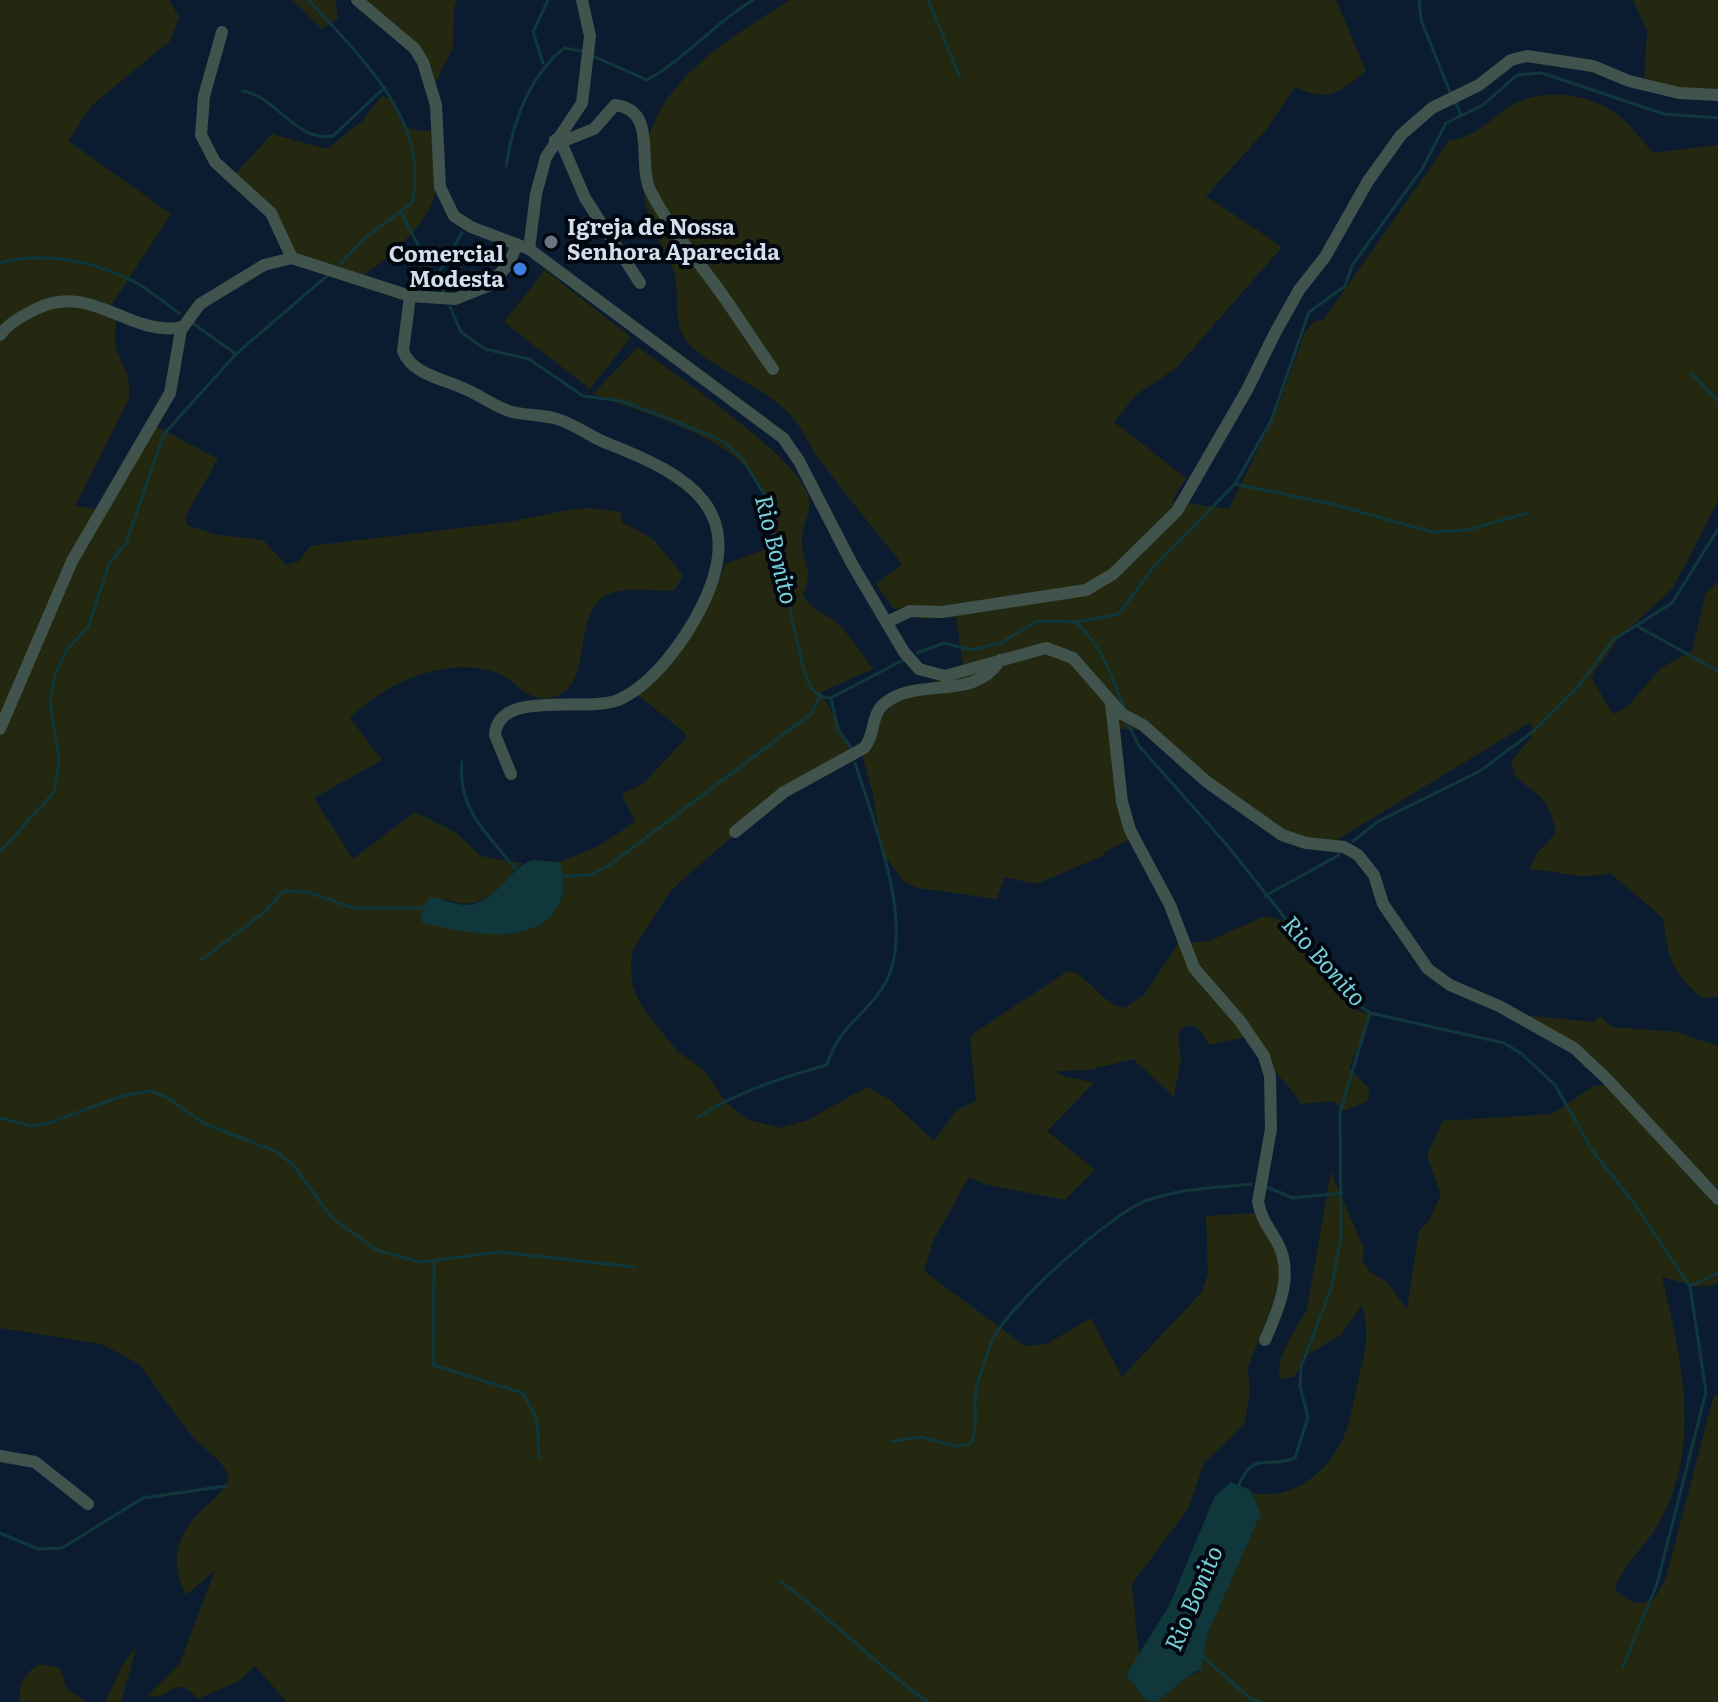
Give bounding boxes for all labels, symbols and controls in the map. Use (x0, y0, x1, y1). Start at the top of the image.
place label: Igreja de Nossa Senhora Aparecida (567, 216, 780, 268)
marker: Igreja de Nossa Senhora Aparecida (542, 233, 560, 251)
place label: Comercial Modesta (389, 243, 504, 294)
marker: Comercial Modesta (511, 260, 529, 278)
water label: Rio Bonito (748, 492, 802, 608)
water label: Rio Bonito (1275, 911, 1371, 1013)
water label: Rio Bonito (1160, 1542, 1230, 1656)

